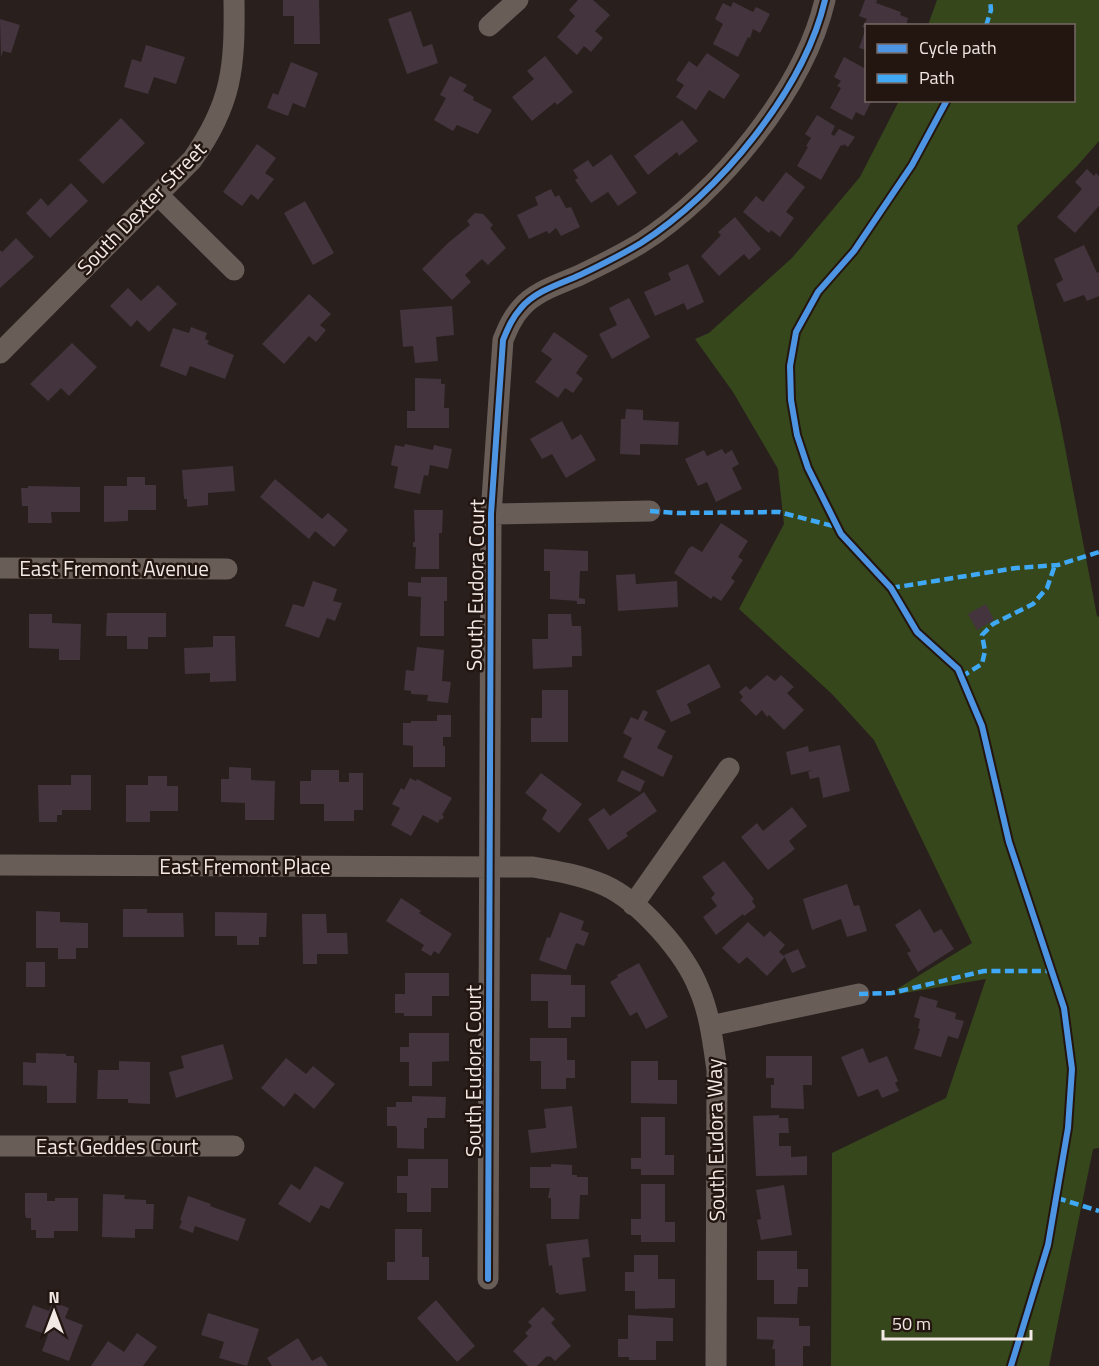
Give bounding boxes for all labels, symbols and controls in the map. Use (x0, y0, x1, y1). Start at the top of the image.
legend (865, 24, 1075, 102)
text: Cycle path (919, 34, 997, 61)
text: Path (919, 64, 955, 91)
street label: South Dexter Street (69, 134, 214, 282)
street label: South Eudora Court (457, 498, 493, 671)
street label: East Fremont Avenue (19, 552, 209, 584)
street label: East Fremont Place (159, 850, 331, 882)
street label: South Eudora Court (457, 984, 489, 1157)
street label: South Eudora Way (698, 1058, 732, 1222)
street label: East Geddes Court (36, 1130, 199, 1162)
north arrow (24, 1282, 84, 1342)
text: N (48, 1285, 60, 1309)
scale bar (883, 1303, 1032, 1341)
text: 50 m (892, 1310, 931, 1337)

